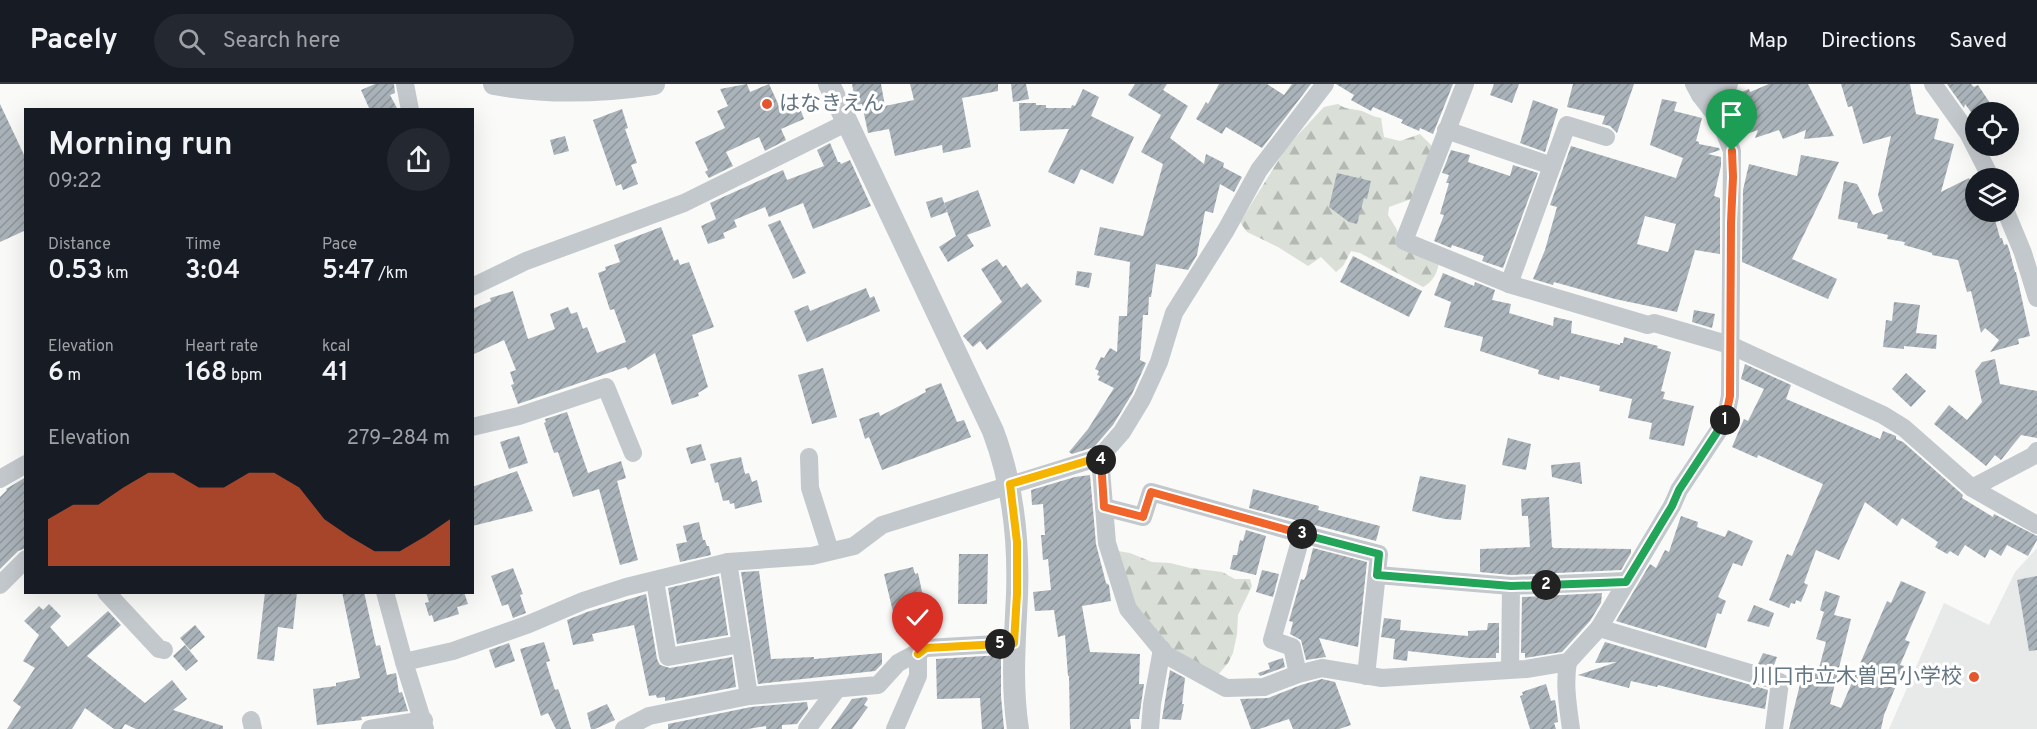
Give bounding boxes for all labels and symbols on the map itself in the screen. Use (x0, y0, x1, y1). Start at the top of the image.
pin (1706, 89, 1757, 151)
place label: はなきえん (779, 91, 884, 118)
marker: はなきえん (760, 97, 774, 111)
pin: 1 (1710, 405, 1740, 435)
pin: 4 (1086, 445, 1116, 475)
pin: 3 (1287, 519, 1317, 549)
pin: 2 (1531, 570, 1561, 600)
pin (892, 592, 943, 654)
pin: 5 (985, 629, 1015, 659)
place label: 川口市立木曽呂小学校 (1752, 664, 1962, 691)
marker: 川口市立木曽呂小学校 (1967, 670, 1981, 684)

